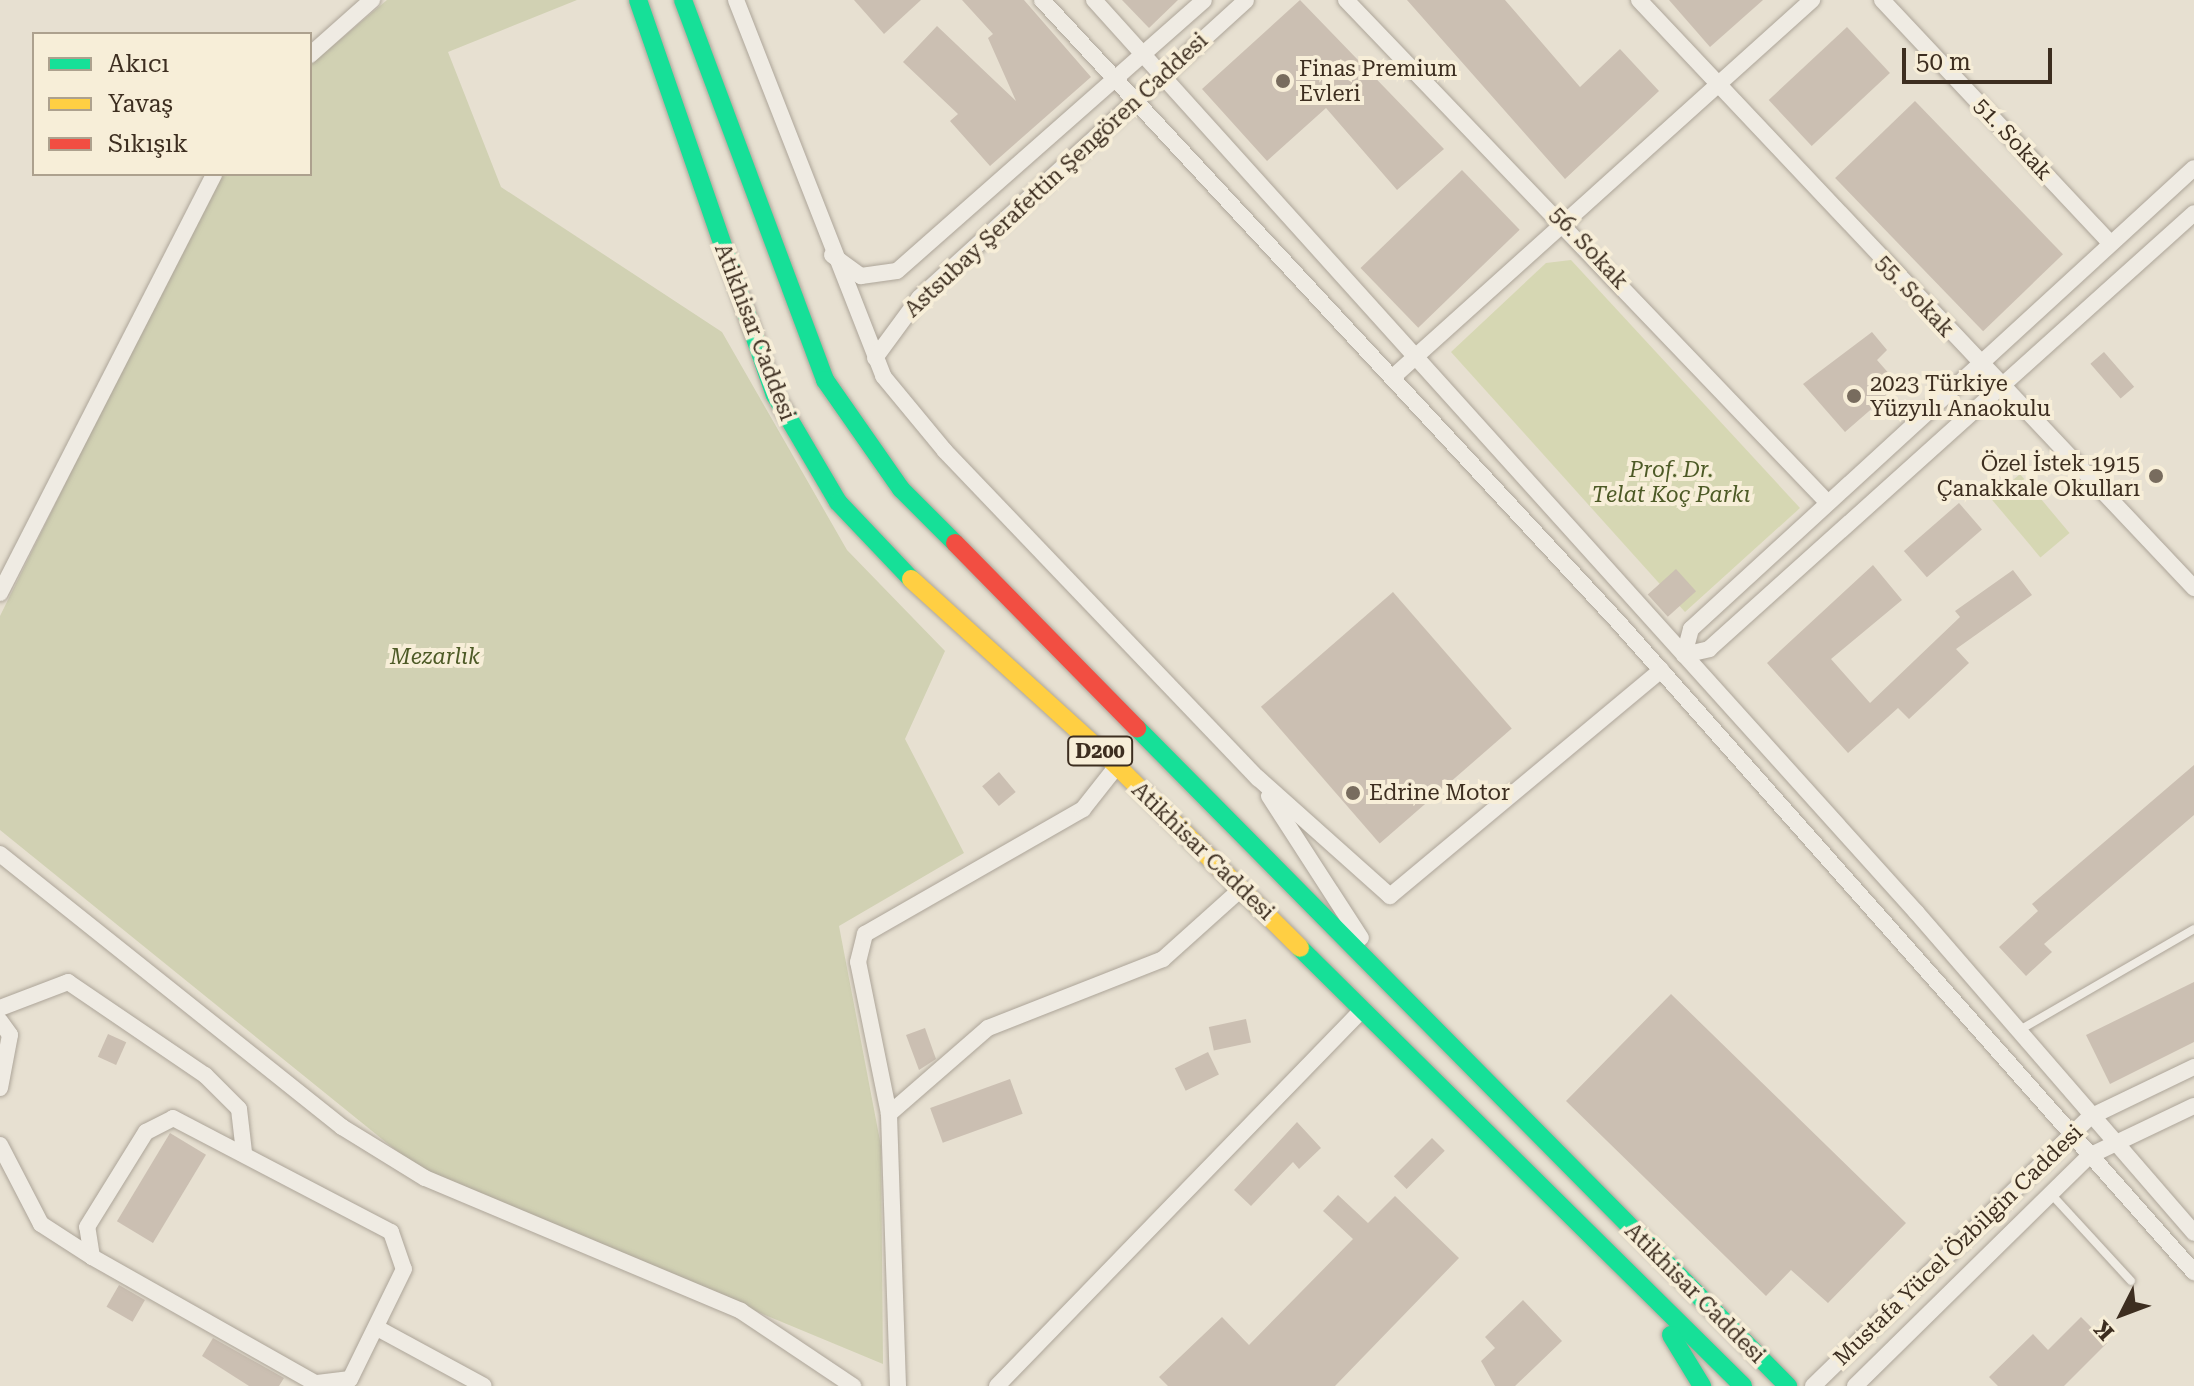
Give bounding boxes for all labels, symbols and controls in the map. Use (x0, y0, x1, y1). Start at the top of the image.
street label: Astsubay Şerafettin Şengören Caddesi (899, 27, 1213, 323)
legend (32, 32, 312, 176)
scale bar (1906, 32, 2056, 82)
text: 50 m (1916, 48, 1971, 76)
text: Akıcı (108, 50, 169, 78)
place label: Finas Premium Evleri (1299, 55, 1457, 106)
marker: Finas Premium Evleri (1274, 72, 1292, 90)
text: Yavaş (108, 90, 173, 118)
street label: 51. Sokak (1968, 93, 2058, 185)
text: Sıkışık (108, 130, 188, 158)
street label: 56. Sokak (1544, 202, 1634, 294)
street label: Atikhisar Caddesi (709, 240, 801, 424)
street label: 55. Sokak (1870, 250, 1960, 342)
place label: 2023 Türkiye Yüzyılı Anaokulu (1870, 370, 2050, 422)
marker: 2023 Türkiye Yüzyılı Anaokulu (1845, 387, 1863, 405)
place label: Özel İstek 1915 Çanakkale Okulları (1937, 450, 2140, 502)
park label: Prof. Dr. Telat Koç Parkı (1592, 456, 1750, 508)
marker: Özel İstek 1915 Çanakkale Okulları (2147, 467, 2165, 485)
park label: Mezarlık (390, 644, 480, 670)
road number: D200 (1066, 735, 1134, 767)
street label: Atikhisar Caddesi (1126, 776, 1280, 926)
place label: Edrine Motor (1369, 780, 1510, 806)
marker: Edrine Motor (1344, 784, 1362, 802)
street label: Mustafa Yücel Özbilgin Caddesi (1828, 1119, 2088, 1371)
street label: Atikhisar Caddesi (1619, 1217, 1771, 1369)
north arrow (2082, 1274, 2162, 1354)
text: K (2089, 1316, 2119, 1345)

